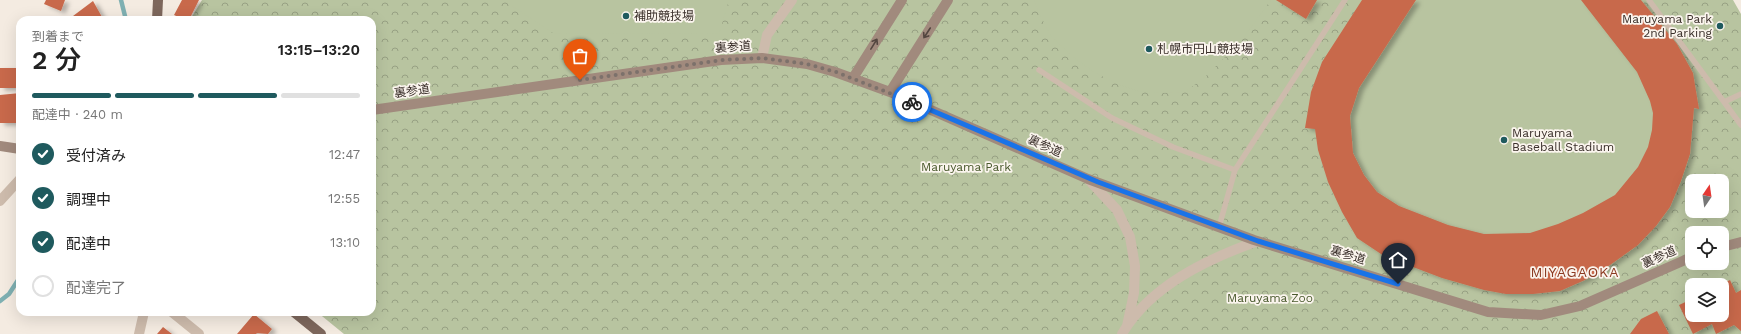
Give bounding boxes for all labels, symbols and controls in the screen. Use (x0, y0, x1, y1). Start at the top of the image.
place label: 補助競技場 (634, 9, 694, 23)
marker: 補助競技場 (621, 11, 631, 21)
place label: Maruyama Park 2nd Parking (1622, 12, 1713, 40)
marker: Maruyama Park 2nd Parking (1715, 21, 1725, 31)
one-way arrow (922, 27, 930, 39)
text: 到着まで (32, 29, 84, 44)
pin (563, 39, 597, 80)
street label: 裏参道 (715, 39, 751, 55)
one-way arrow (869, 39, 878, 50)
text: 13:15–13:20 (278, 41, 360, 59)
place label: 札幌市円山競技場 (1157, 42, 1253, 56)
marker: 札幌市円山競技場 (1144, 44, 1154, 54)
text: 2 分 (32, 45, 81, 75)
icon: bag (569, 45, 591, 67)
street label: 裏参道 (393, 82, 431, 100)
courier (892, 82, 932, 122)
icon: bike (901, 91, 923, 113)
text: 配達中 · 240 m (32, 107, 123, 122)
place label: Maruyama Baseball Stadium (1512, 126, 1614, 154)
street label: 裏参道 (1026, 132, 1064, 160)
marker: Maruyama Baseball Stadium (1499, 135, 1509, 145)
icon: check (32, 143, 54, 165)
text: 受付済み (66, 147, 126, 165)
text: 12:47 (329, 147, 360, 162)
park label: Maruyama Park (921, 160, 1011, 174)
north arrow (1685, 174, 1729, 218)
map controls (1685, 174, 1729, 322)
icon: check (32, 187, 54, 209)
text: 調理中 (66, 191, 111, 209)
text: 12:55 (328, 191, 360, 206)
button: locate (1685, 226, 1729, 270)
icon: check (32, 231, 54, 253)
text: 配達中 (66, 235, 111, 253)
text: 13:10 (330, 235, 360, 250)
street label: 裏参道 (1329, 243, 1367, 267)
pin (1381, 243, 1415, 284)
street label: 裏参道 (1640, 243, 1678, 271)
icon: home (1387, 249, 1409, 271)
district label: MIYAGAOKA (1530, 264, 1620, 280)
button: layers (1685, 278, 1729, 322)
text: 配達完了 (66, 279, 126, 297)
park label: Maruyama Zoo (1227, 291, 1313, 305)

